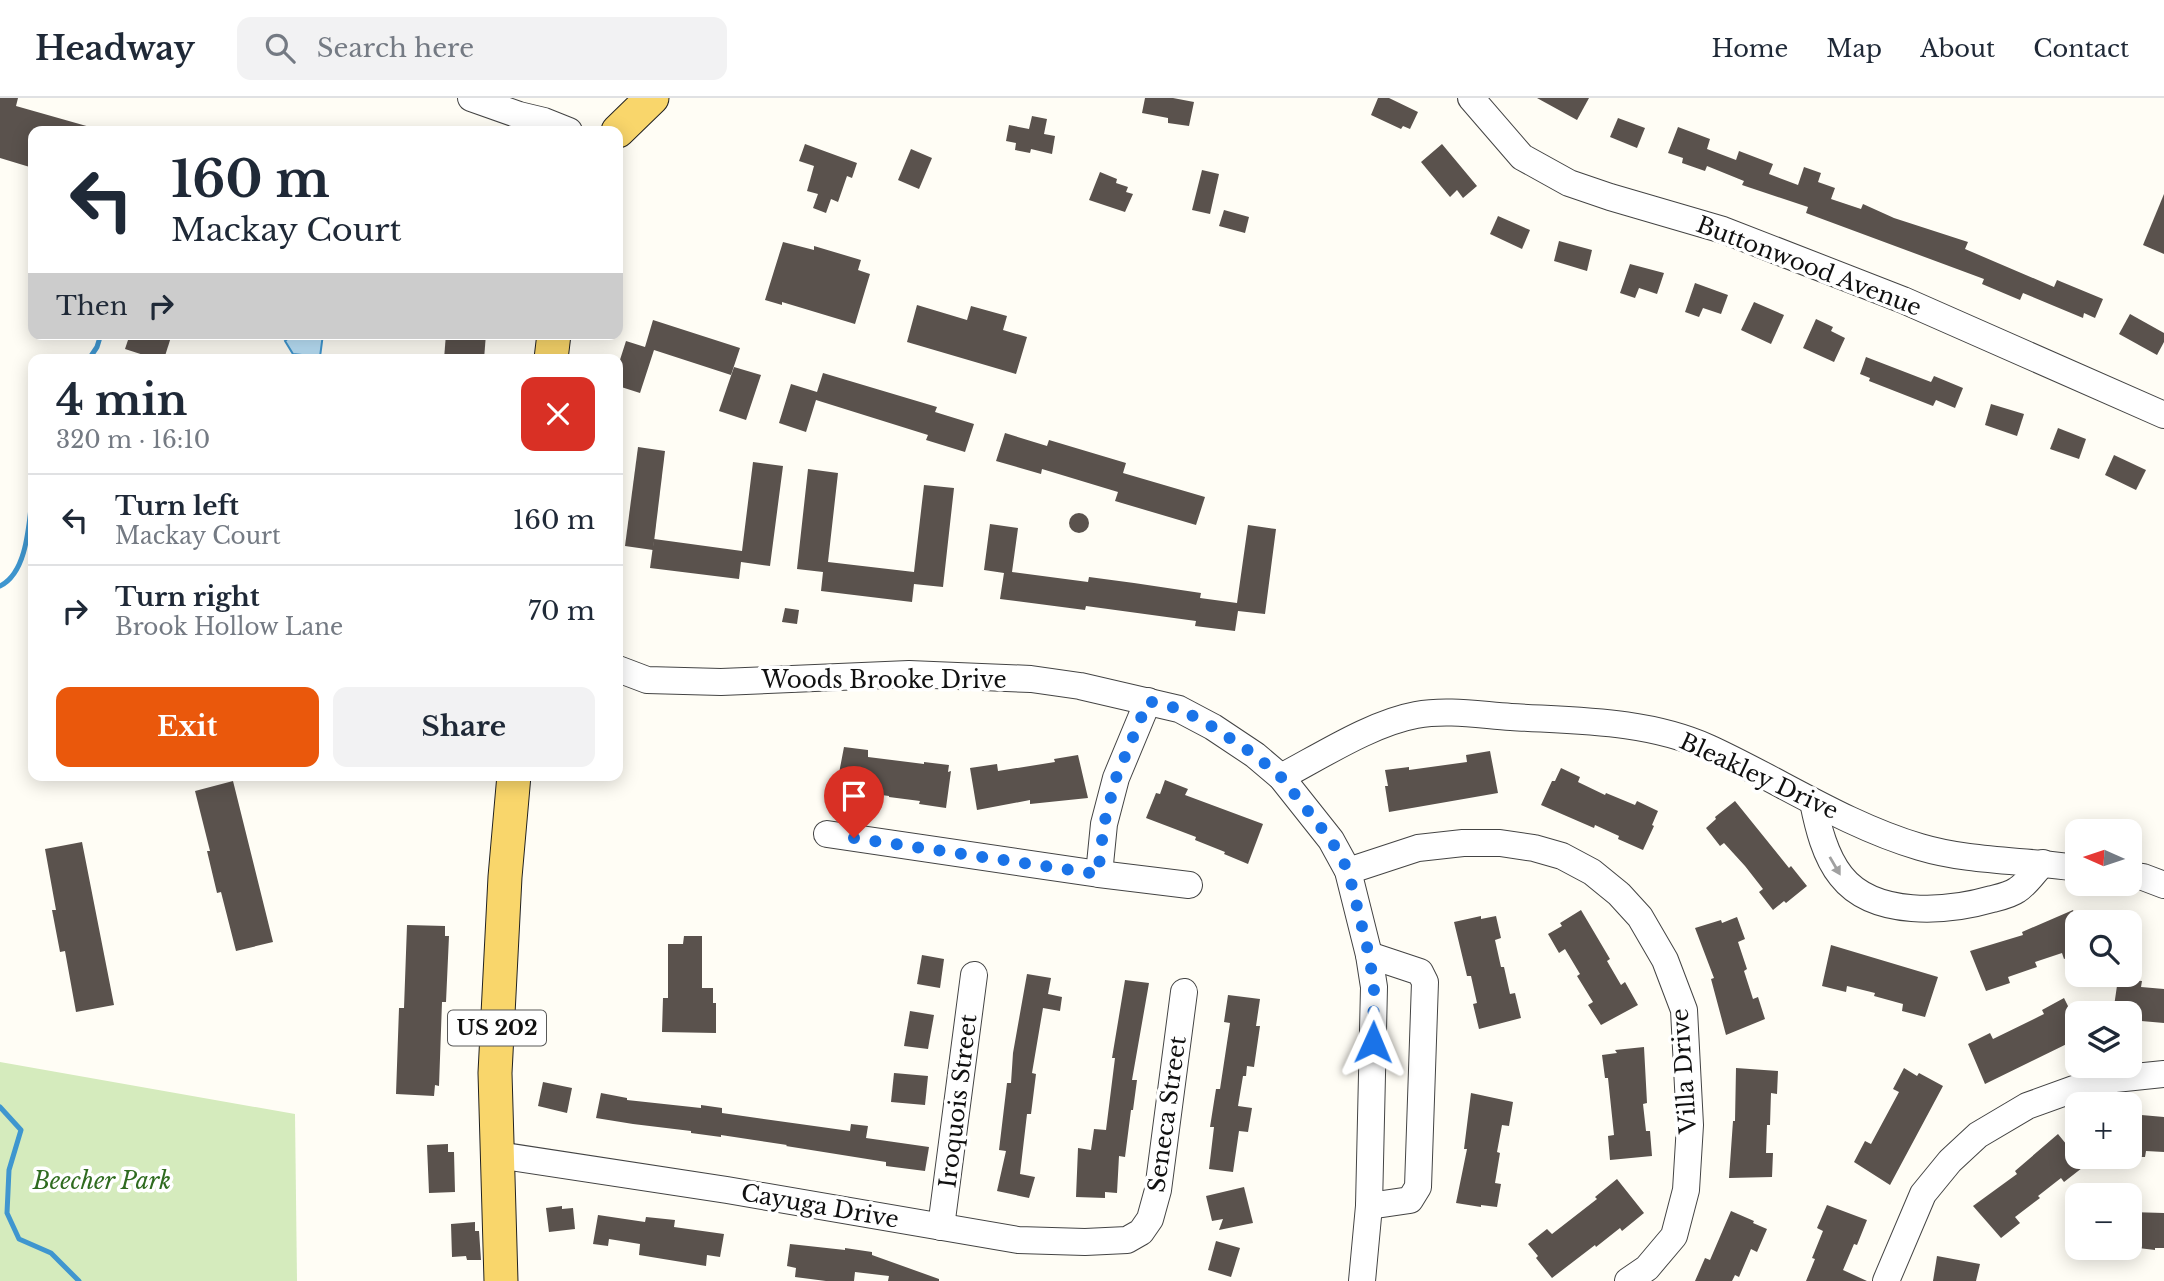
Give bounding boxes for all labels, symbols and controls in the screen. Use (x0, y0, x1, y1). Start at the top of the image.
search box (237, 17, 727, 80)
text: Headway (35, 28, 195, 69)
icon: search (261, 29, 299, 67)
text: Search here (317, 32, 474, 64)
text: Home (1712, 34, 1788, 63)
text: Map (1826, 34, 1882, 63)
text: About (1920, 34, 1995, 63)
text: Contact (2033, 34, 2129, 63)
text: 160 m (171, 149, 330, 210)
icon: left (56, 154, 147, 245)
text: Mackay Court (171, 210, 402, 250)
street label: Buttonwood Avenue (1692, 210, 1926, 322)
icon: right (142, 287, 180, 325)
text: Then (56, 290, 128, 322)
text: 4 min (56, 374, 187, 426)
button: close (521, 377, 595, 451)
text: 320 m · 16:10 (56, 426, 210, 454)
text: Turn left (115, 490, 239, 522)
icon: left (56, 501, 94, 539)
text: 160 m (513, 504, 595, 536)
text: Mackay Court (115, 522, 281, 550)
text: Turn right (115, 581, 260, 613)
icon: right (56, 592, 94, 630)
text: 70 m (528, 595, 595, 627)
text: Brook Hollow Lane (115, 613, 343, 641)
street label: Woods Brooke Drive (760, 666, 1007, 694)
button: Exit (56, 687, 319, 767)
button: Share (333, 687, 595, 767)
street label: Bleakley Drive (1675, 727, 1843, 825)
pin (824, 766, 884, 838)
icon: arrive (835, 777, 873, 815)
north arrow (2065, 819, 2142, 896)
map controls (2065, 819, 2142, 1260)
one-way arrow (1829, 856, 1841, 875)
button: search (2065, 910, 2142, 987)
button: layers (2065, 1001, 2142, 1078)
position arrow (1336, 1005, 1410, 1079)
street label: Villa Drive (1666, 1007, 1702, 1136)
road number: US 202 (448, 1010, 546, 1046)
street label: Iroquois Street (933, 1012, 983, 1189)
street label: Seneca Street (1142, 1034, 1192, 1194)
button: + (2065, 1092, 2142, 1169)
park label: Beecher Park (32, 1167, 171, 1195)
street label: Cayuga Drive (739, 1178, 901, 1234)
button: − (2065, 1183, 2142, 1260)

